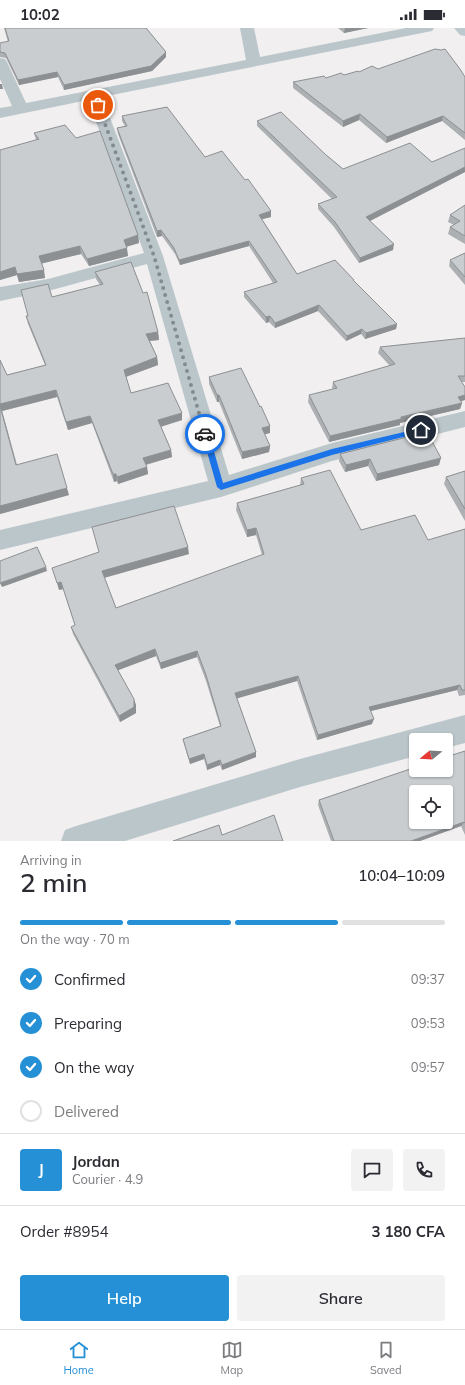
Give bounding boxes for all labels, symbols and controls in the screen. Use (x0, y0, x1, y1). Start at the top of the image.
text: 10:02 (20, 5, 60, 24)
pin (81, 88, 115, 122)
icon: bag (87, 94, 109, 116)
pin (404, 413, 438, 447)
courier (185, 414, 225, 454)
icon: home (410, 419, 432, 441)
icon: car (194, 423, 216, 445)
north arrow (409, 733, 453, 777)
map controls (409, 733, 453, 829)
button: locate (409, 785, 453, 829)
text: Arriving in (20, 852, 82, 868)
text: 2 min (20, 866, 88, 899)
text: 10:04–10:09 (358, 866, 445, 885)
text: On the way · 70 m (20, 931, 130, 947)
icon: check (20, 968, 42, 990)
text: Confirmed (54, 970, 125, 989)
text: 09:37 (411, 971, 445, 987)
icon: check (20, 1012, 42, 1034)
text: Preparing (54, 1014, 122, 1033)
text: 09:53 (411, 1015, 445, 1031)
icon: check (20, 1056, 42, 1078)
text: On the way (54, 1058, 134, 1077)
text: 09:57 (411, 1059, 445, 1075)
text: Delivered (54, 1102, 119, 1121)
button: chat (351, 1149, 393, 1191)
button: phone (403, 1149, 445, 1191)
text: Jordan (72, 1152, 120, 1171)
text: J (38, 1160, 44, 1179)
text: Courier · 4.9 (72, 1171, 143, 1187)
text: Order #8954 (20, 1222, 108, 1241)
text: 3 180 CFA (371, 1222, 445, 1241)
button: Help (20, 1275, 229, 1321)
button: Share (237, 1275, 445, 1321)
tab: Home (63, 1339, 94, 1377)
tab: Map (220, 1339, 243, 1377)
tab: Saved (370, 1339, 402, 1377)

